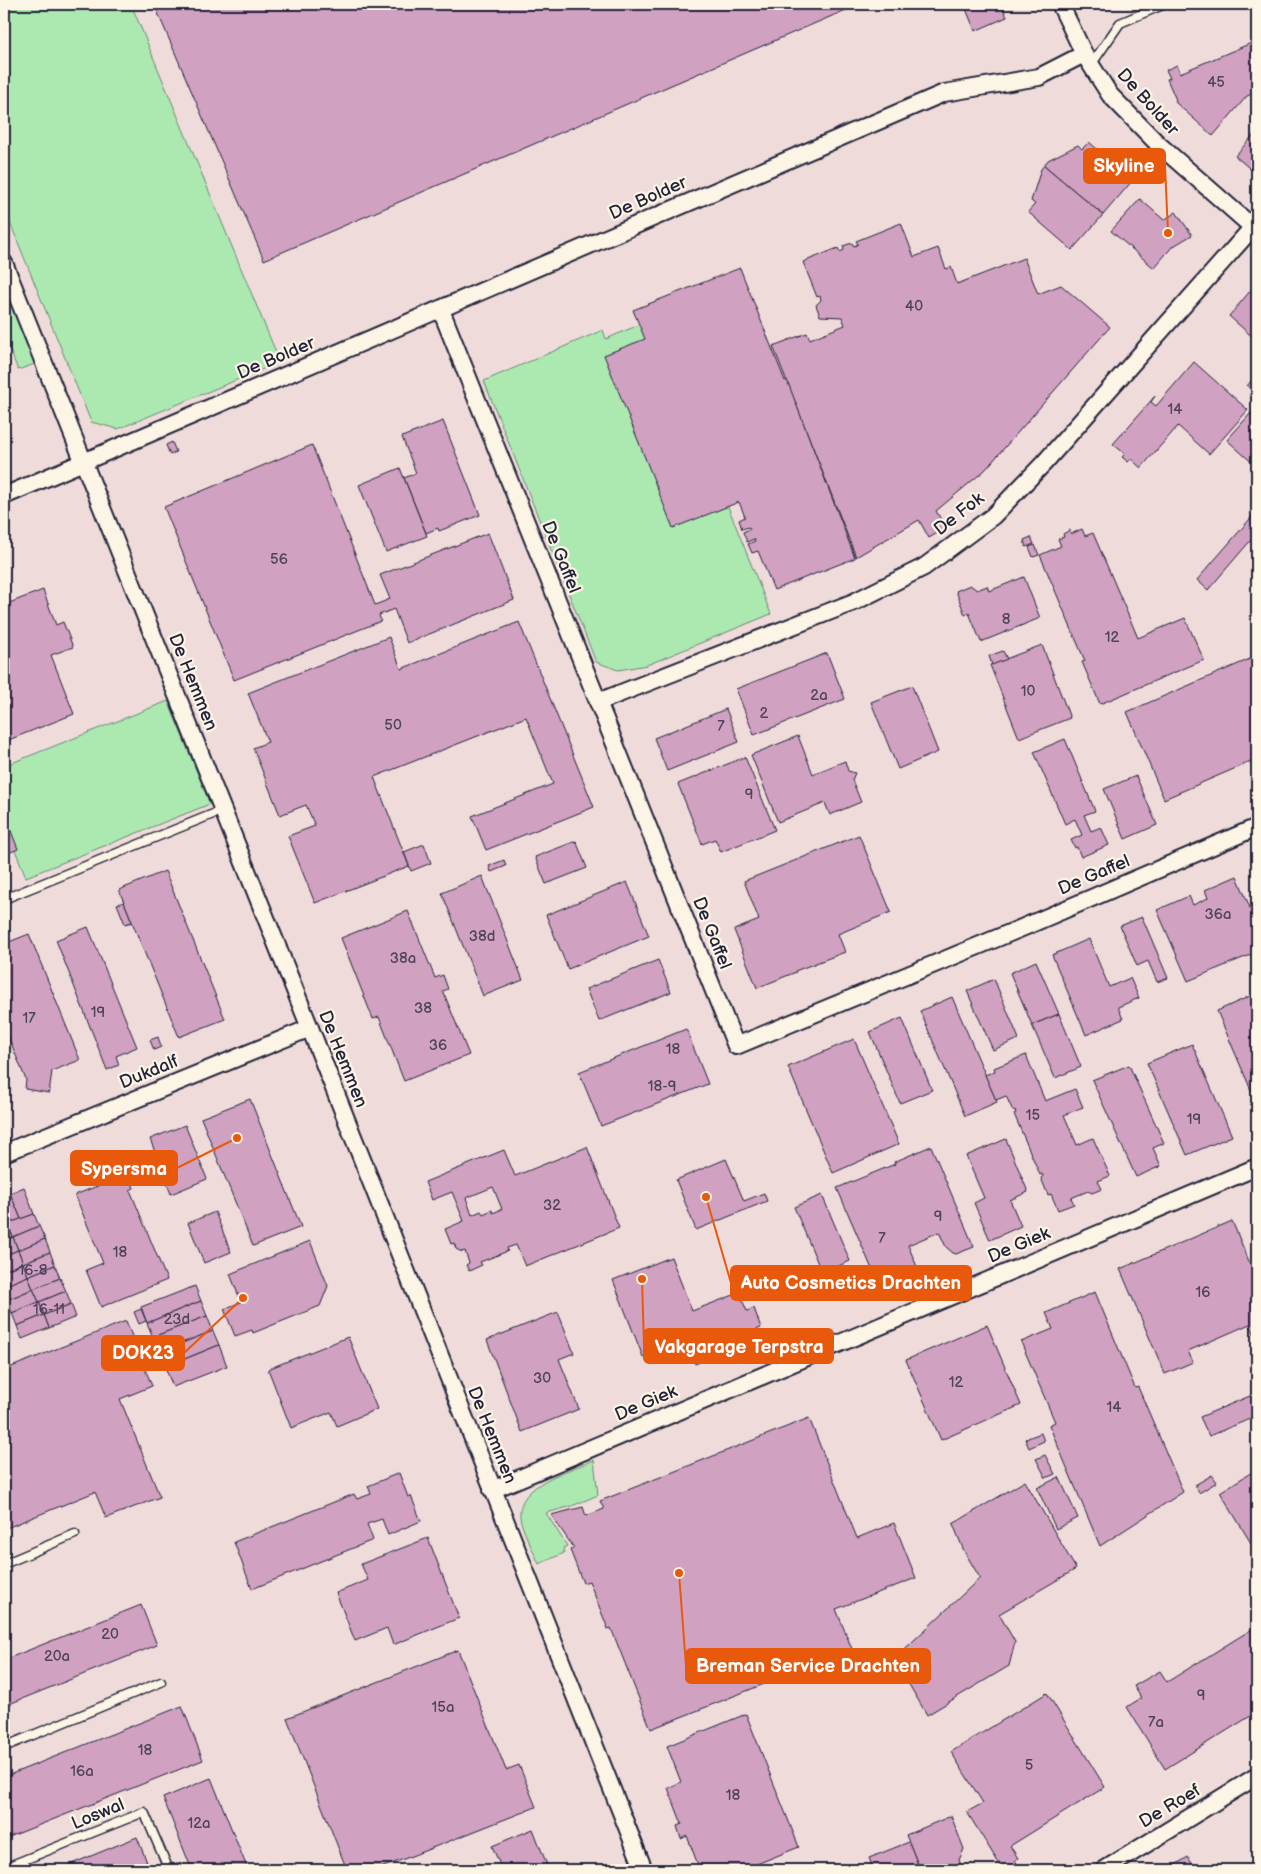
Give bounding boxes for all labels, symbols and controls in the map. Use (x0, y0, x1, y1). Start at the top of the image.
street label: De Bolder (1113, 64, 1184, 140)
house number: 45 (1207, 73, 1225, 92)
callout: Skyline (1084, 149, 1165, 183)
text: Skyline (1093, 155, 1155, 178)
street label: De Bolder (606, 171, 690, 224)
house number: 40 (905, 297, 923, 316)
street label: De Bolder (234, 332, 318, 384)
house number: 14 (1168, 400, 1182, 419)
street label: De Fok (930, 488, 988, 540)
street label: De Gaffel (537, 518, 585, 596)
house number: 56 (270, 550, 288, 569)
house number: 8 (1002, 610, 1011, 629)
house number: 12 (1105, 628, 1119, 647)
street label: De Hemmen (164, 630, 222, 734)
house number: 10 (1021, 682, 1035, 701)
house number: 2a (810, 686, 828, 705)
house number: 2 (760, 704, 769, 723)
house number: 50 (384, 716, 402, 735)
house number: 7 (717, 717, 725, 736)
house number: 9 (745, 785, 753, 804)
street label: De Gaffel (1055, 851, 1133, 899)
street label: De Gaffel (688, 894, 736, 972)
house number: 36a (1205, 905, 1231, 924)
house number: 38d (469, 927, 495, 946)
house number: 38a (390, 949, 416, 968)
house number: 38 (414, 999, 432, 1018)
house number: 19 (91, 1003, 105, 1022)
street label: De Hemmen (314, 1007, 372, 1111)
house number: 17 (22, 1009, 36, 1028)
house number: 36 (429, 1036, 447, 1055)
house number: 18 (666, 1040, 681, 1059)
street label: Dukdalf (116, 1051, 182, 1093)
house number: 18-9 (648, 1077, 676, 1096)
house number: 15 (1026, 1106, 1040, 1125)
house number: 19 (1187, 1110, 1201, 1129)
callout: Sypersma (71, 1151, 177, 1185)
text: Sypersma (81, 1158, 167, 1181)
house number: 32 (543, 1196, 561, 1215)
house number: 9 (934, 1207, 942, 1226)
street label: De Giek (985, 1222, 1053, 1267)
house number: 7 (878, 1229, 886, 1248)
house number: 18 (113, 1243, 128, 1262)
house number: 16-8 (18, 1261, 48, 1280)
callout: Auto Cosmetics Drachten (731, 1266, 971, 1300)
text: Auto Cosmetics Drachten (740, 1272, 961, 1295)
house number: 16 (1196, 1283, 1210, 1302)
house number: 16-11 (33, 1300, 65, 1319)
house number: 23d (164, 1310, 190, 1329)
callout: Vakgarage Terpstra (644, 1329, 833, 1363)
callout: DOK23 (102, 1336, 184, 1370)
text: Vakgarage Terpstra (654, 1336, 824, 1359)
text: DOK23 (112, 1342, 174, 1365)
house number: 30 (533, 1369, 551, 1388)
house number: 12 (949, 1373, 963, 1392)
street label: De Giek (612, 1380, 680, 1425)
street label: De Hemmen (463, 1383, 521, 1487)
house number: 14 (1107, 1398, 1121, 1417)
house number: 20 (101, 1625, 119, 1644)
house number: 20a (44, 1647, 70, 1666)
callout: Breman Service Drachten (686, 1649, 930, 1683)
text: Breman Service Drachten (696, 1655, 920, 1678)
house number: 9 (1197, 1686, 1205, 1705)
house number: 15a (432, 1698, 454, 1717)
house number: 7a (1148, 1713, 1164, 1732)
house number: 18 (138, 1741, 153, 1760)
house number: 5 (1025, 1756, 1033, 1775)
house number: 16a (70, 1762, 94, 1781)
street label: De Roef (1136, 1779, 1205, 1832)
house number: 18 (726, 1786, 741, 1805)
street label: Loswal (69, 1794, 127, 1834)
house number: 12a (187, 1814, 211, 1833)

